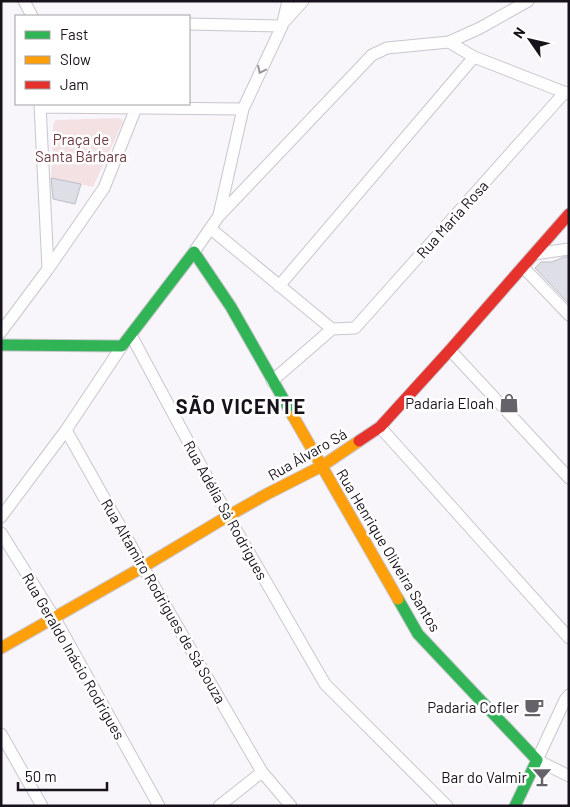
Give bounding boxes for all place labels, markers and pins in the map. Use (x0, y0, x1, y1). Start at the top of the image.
shop icon: Padaria Eloah (498, 392, 520, 414)
place label: Padaria Eloah (405, 394, 494, 412)
cafe icon: Padaria Cofler (523, 696, 545, 718)
place label: Padaria Cofler (427, 698, 520, 716)
bar icon: Bar do Valmir (531, 766, 553, 788)
place label: Bar do Valmir (441, 768, 528, 786)

